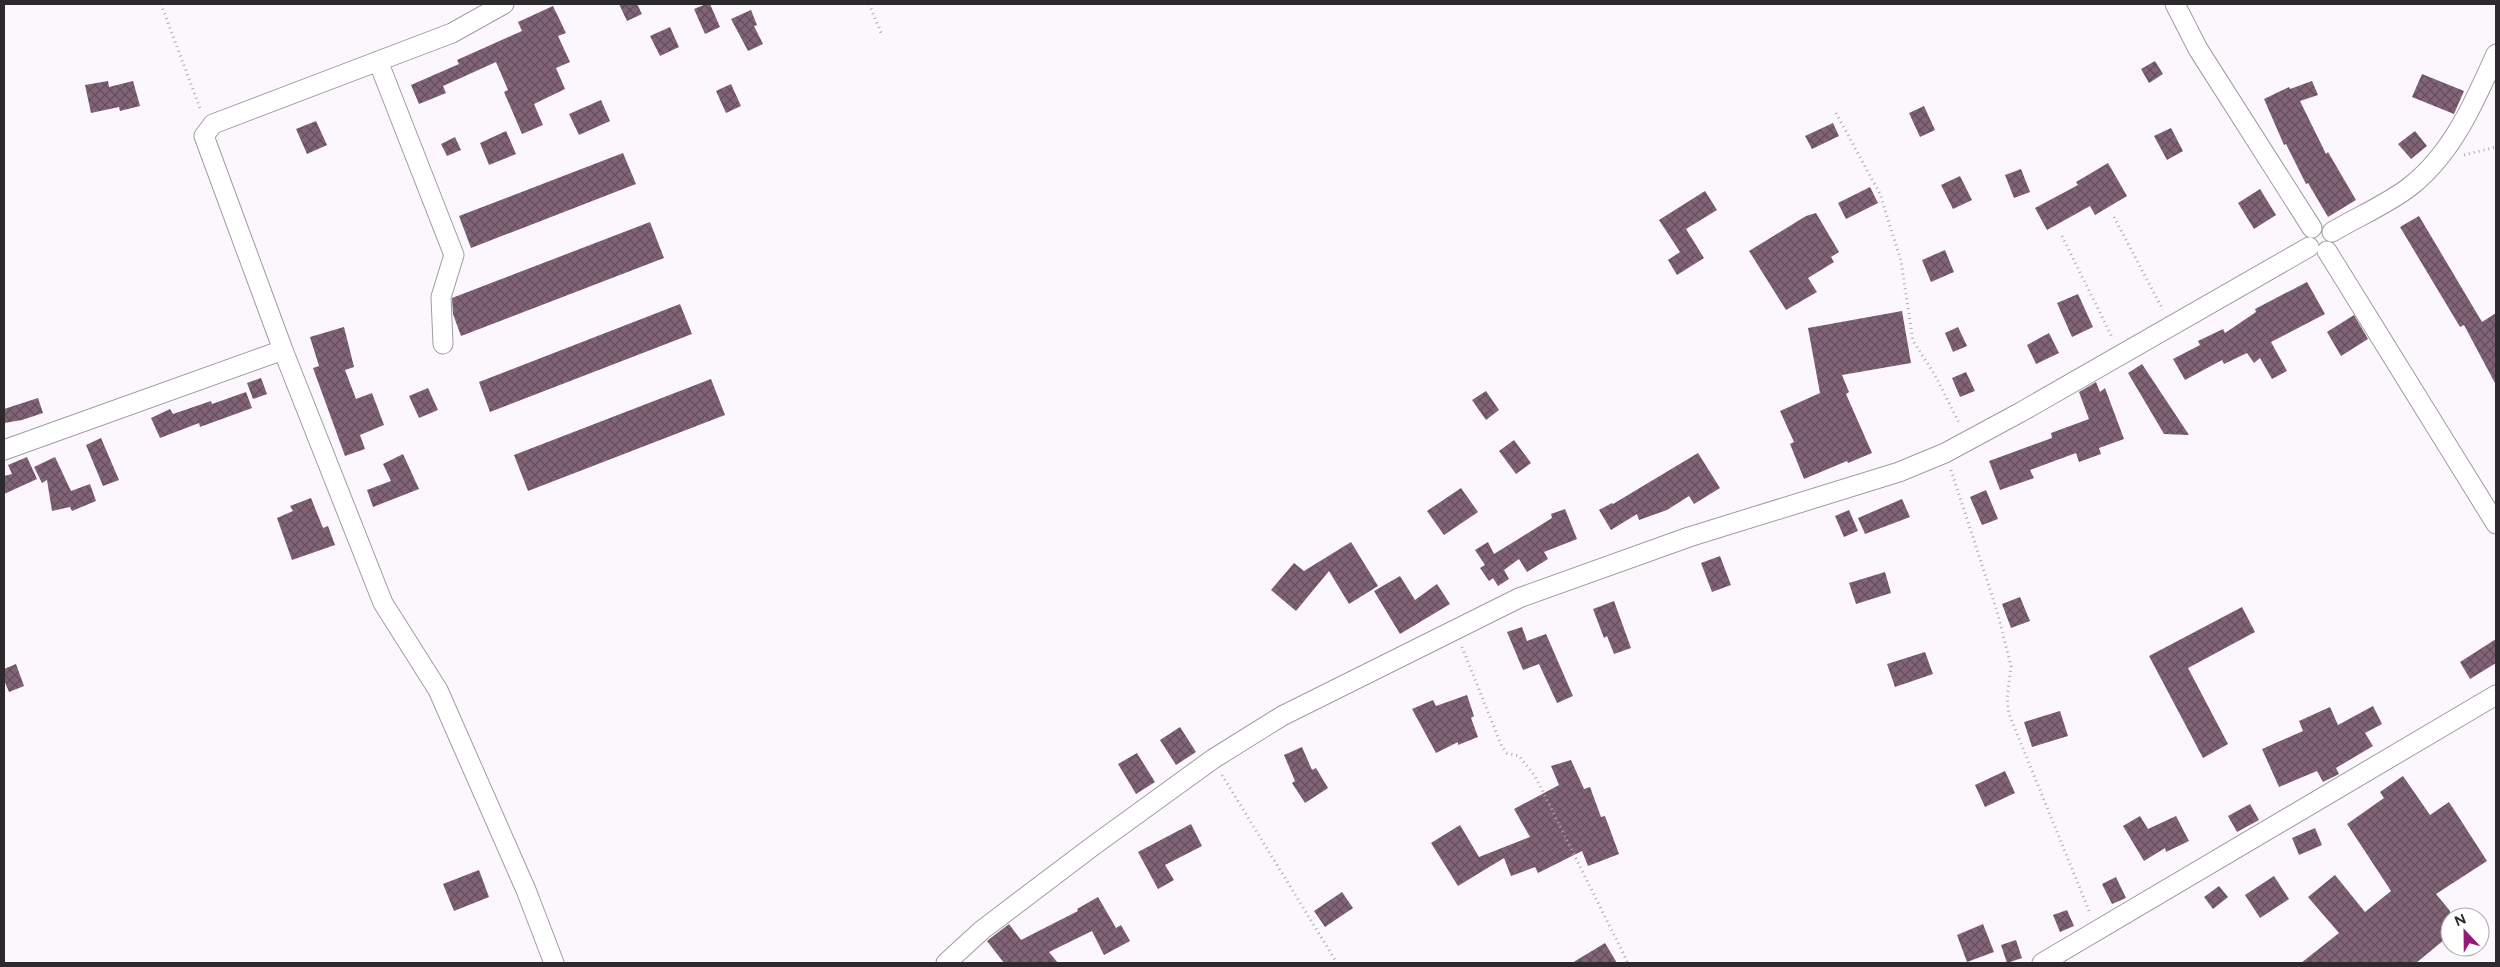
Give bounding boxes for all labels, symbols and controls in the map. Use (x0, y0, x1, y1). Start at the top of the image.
north arrow (2440, 907, 2490, 957)
text: N (2452, 911, 2469, 930)

